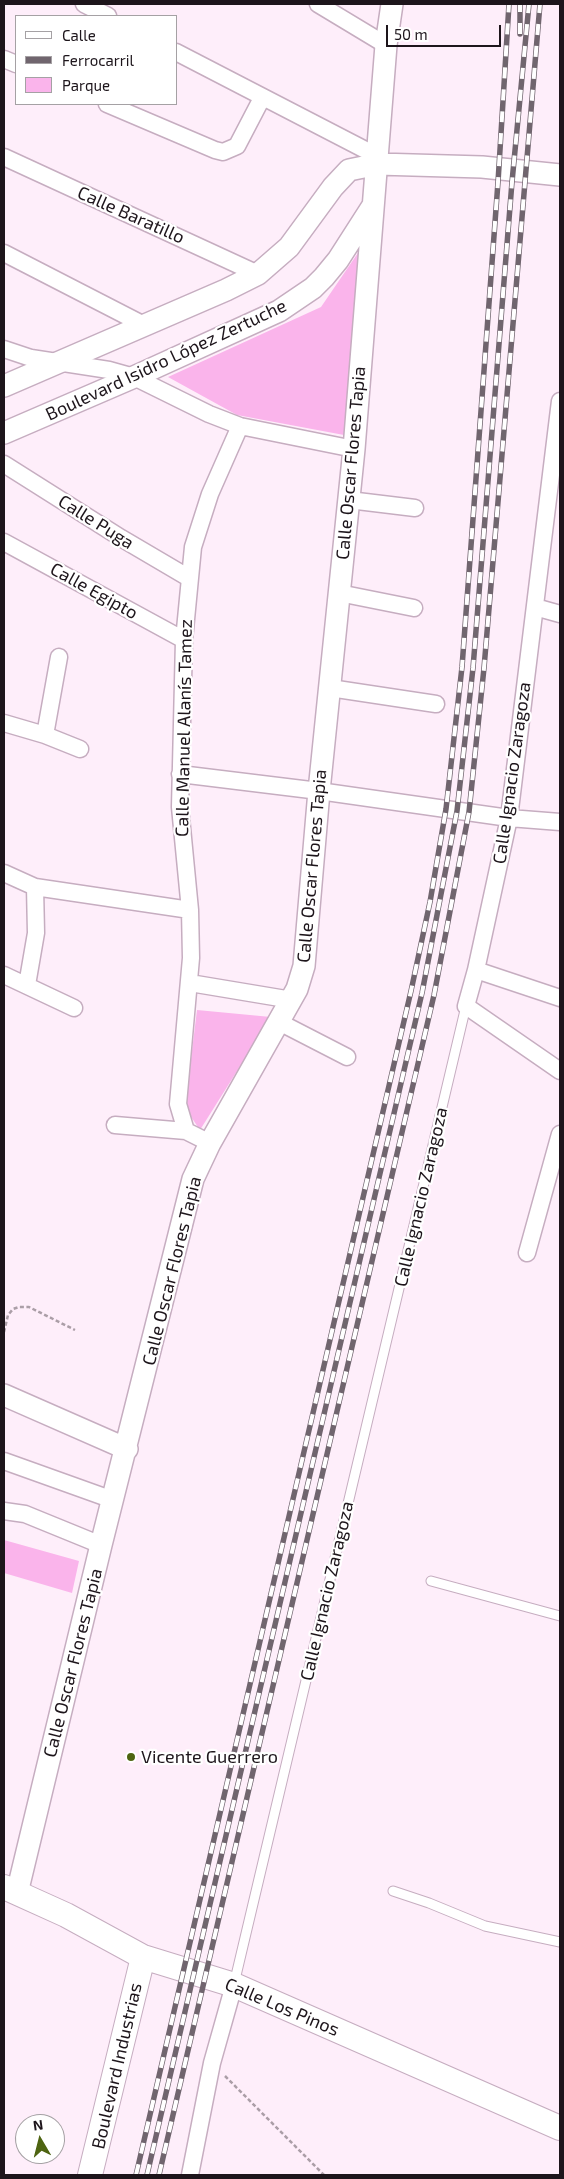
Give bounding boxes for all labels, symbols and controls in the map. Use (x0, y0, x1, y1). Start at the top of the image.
legend (15, 15, 178, 105)
scale bar (389, 15, 504, 47)
text: 50 m (394, 25, 428, 43)
text: Calle (62, 26, 96, 44)
text: Ferrocarril (62, 51, 134, 69)
text: Parque (62, 76, 110, 94)
street label: Calle Baratillo (74, 182, 188, 248)
street label: Boulevard Isidro López Zertuche (42, 295, 290, 425)
street label: Calle Oscar Flores Tapia (332, 365, 370, 561)
street label: Calle Puga (54, 490, 138, 554)
street label: Calle Egipto (47, 558, 141, 624)
street label: Calle Manuel Alanís Tamez (171, 619, 197, 837)
street label: Calle Ignacio Zaragoza (489, 681, 535, 865)
street label: Calle Oscar Flores Tapia (293, 768, 331, 964)
street label: Calle Ignacio Zaragoza (390, 1105, 452, 1289)
street label: Calle Oscar Flores Tapia (138, 1174, 206, 1368)
street label: Calle Ignacio Zaragoza (296, 1499, 358, 1683)
street label: Calle Oscar Flores Tapia (39, 1566, 107, 1760)
place label: Vicente Guerrero (141, 1746, 278, 1768)
marker: Vicente Guerrero (125, 1751, 137, 1763)
street label: Calle Los Pinos (222, 1973, 342, 2041)
street label: Boulevard Industrias (87, 1981, 147, 2151)
north arrow (15, 2114, 65, 2164)
text: N (32, 2116, 44, 2134)

